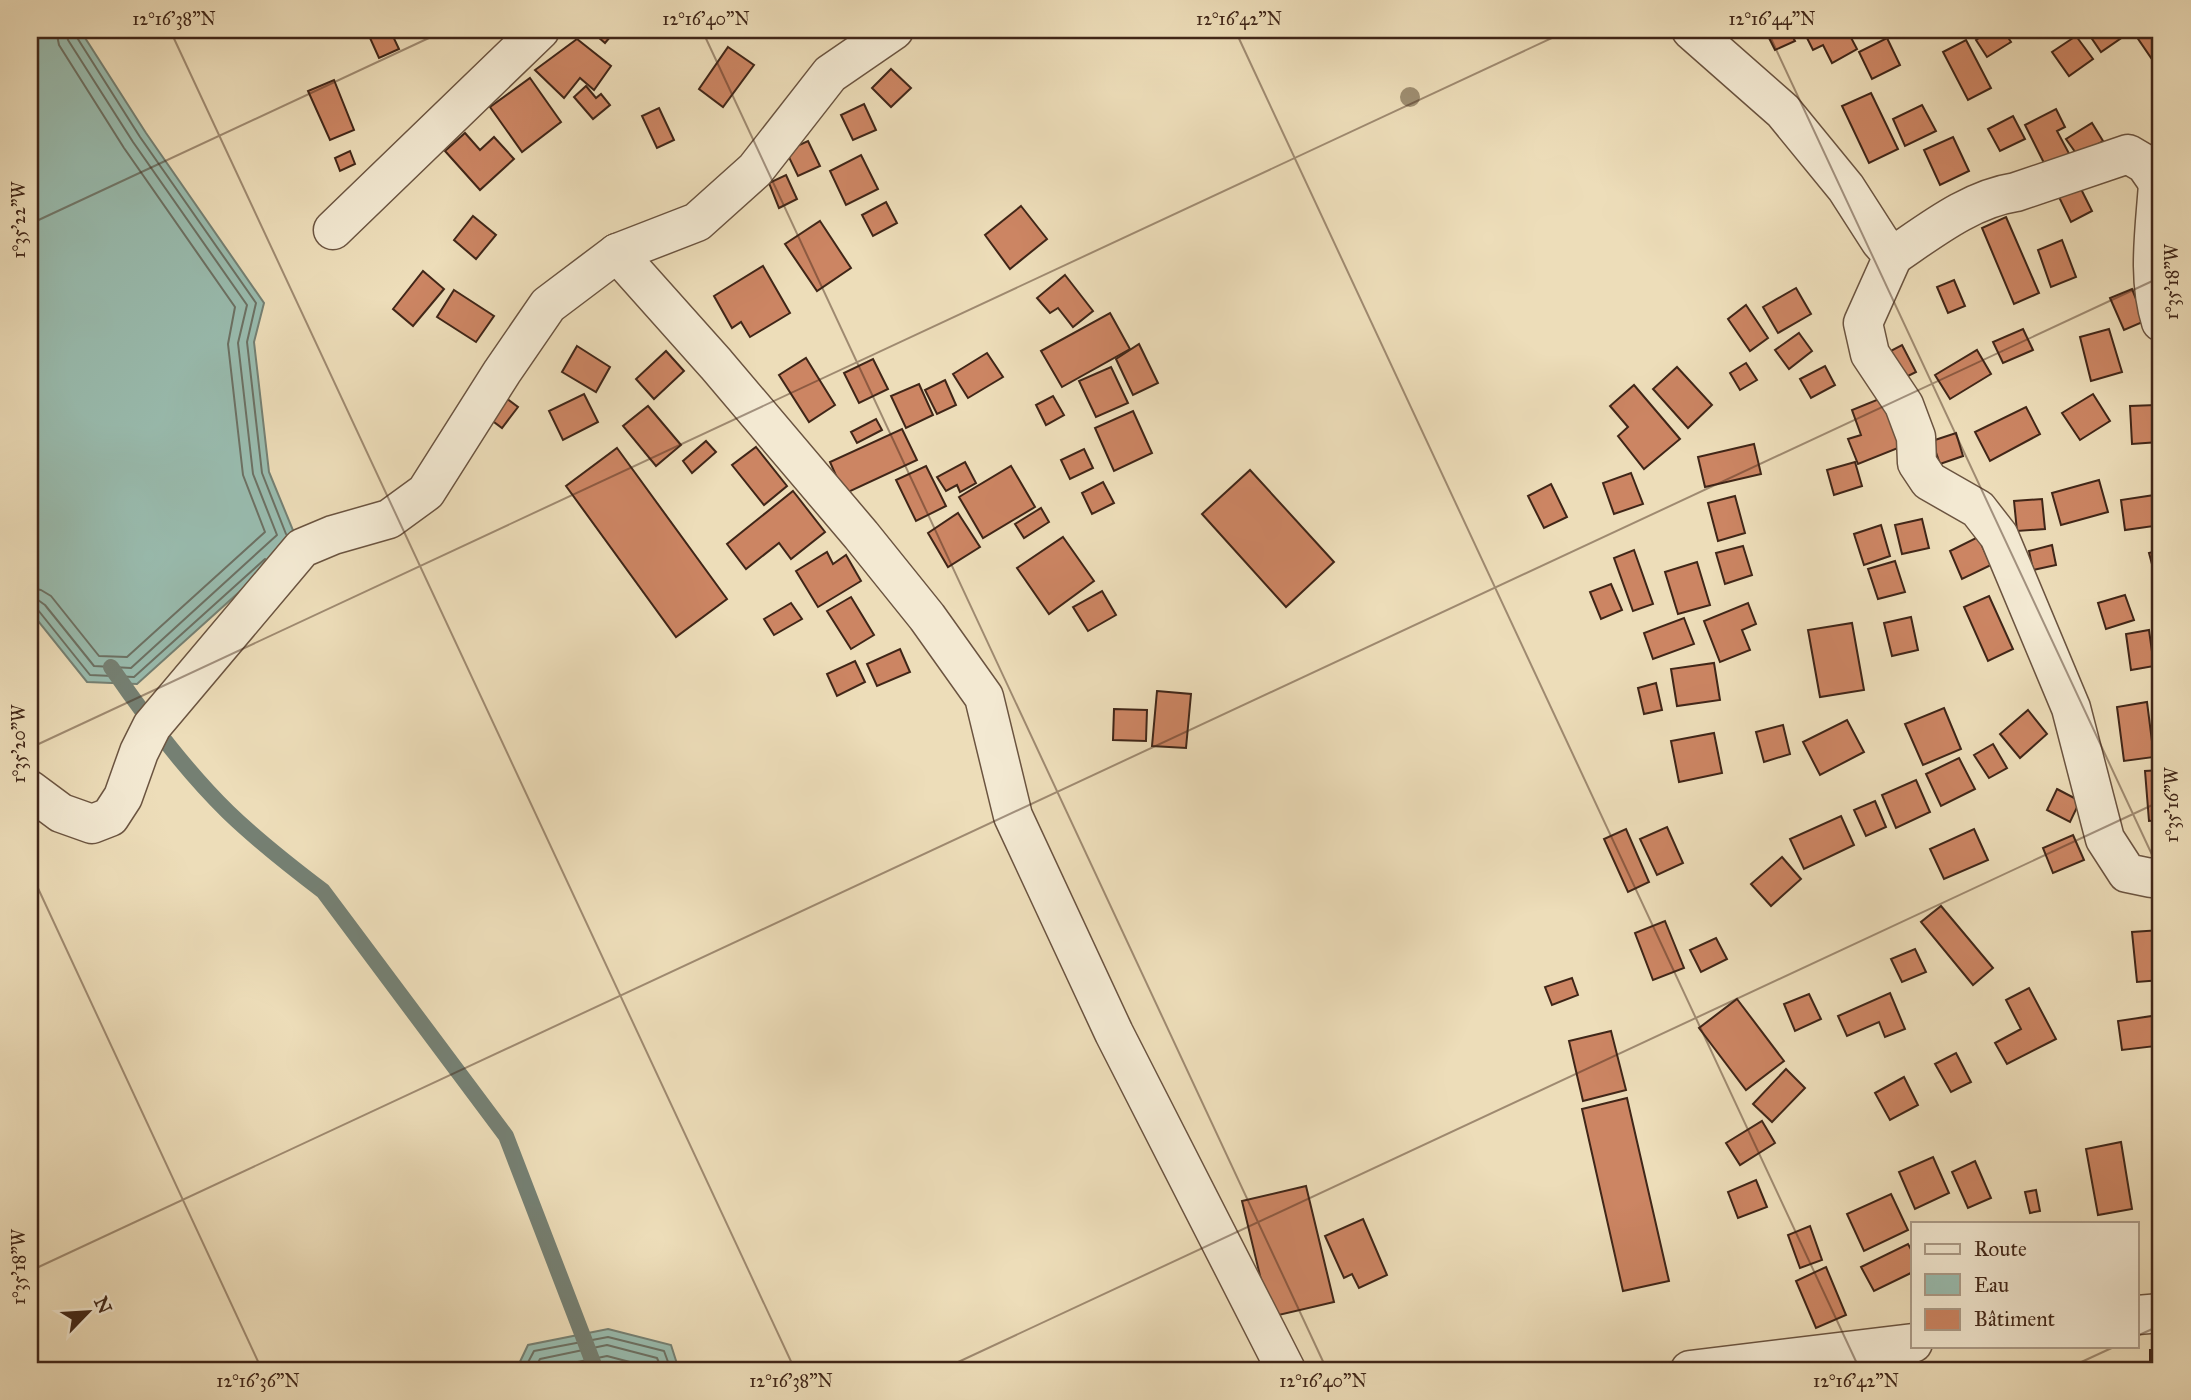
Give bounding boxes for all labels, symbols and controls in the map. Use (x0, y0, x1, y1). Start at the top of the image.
text: 12°16'38"N (132, 8, 216, 30)
text: 12°16'40"N (662, 8, 750, 30)
text: 12°16'42"N (1196, 8, 1282, 30)
text: 12°16'44"N (1729, 8, 1815, 30)
text: 1°35'22"W (8, 181, 30, 258)
text: 1°35'18"W (2161, 243, 2183, 320)
text: 1°35'20"W (8, 704, 30, 783)
text: 1°35'16"W (2161, 766, 2183, 843)
legend (1911, 1222, 2138, 1348)
text: 1°35'18"W (8, 1228, 30, 1305)
text: Route (1974, 1236, 2027, 1262)
text: Eau (1974, 1272, 2009, 1298)
north arrow (52, 1278, 122, 1348)
text: N (89, 1293, 117, 1317)
text: Bâtiment (1974, 1306, 2056, 1332)
text: 12°16'36"N (216, 1370, 300, 1392)
text: 12°16'38"N (749, 1370, 833, 1392)
text: 12°16'40"N (1279, 1370, 1367, 1392)
text: 12°16'42"N (1813, 1370, 1899, 1392)

